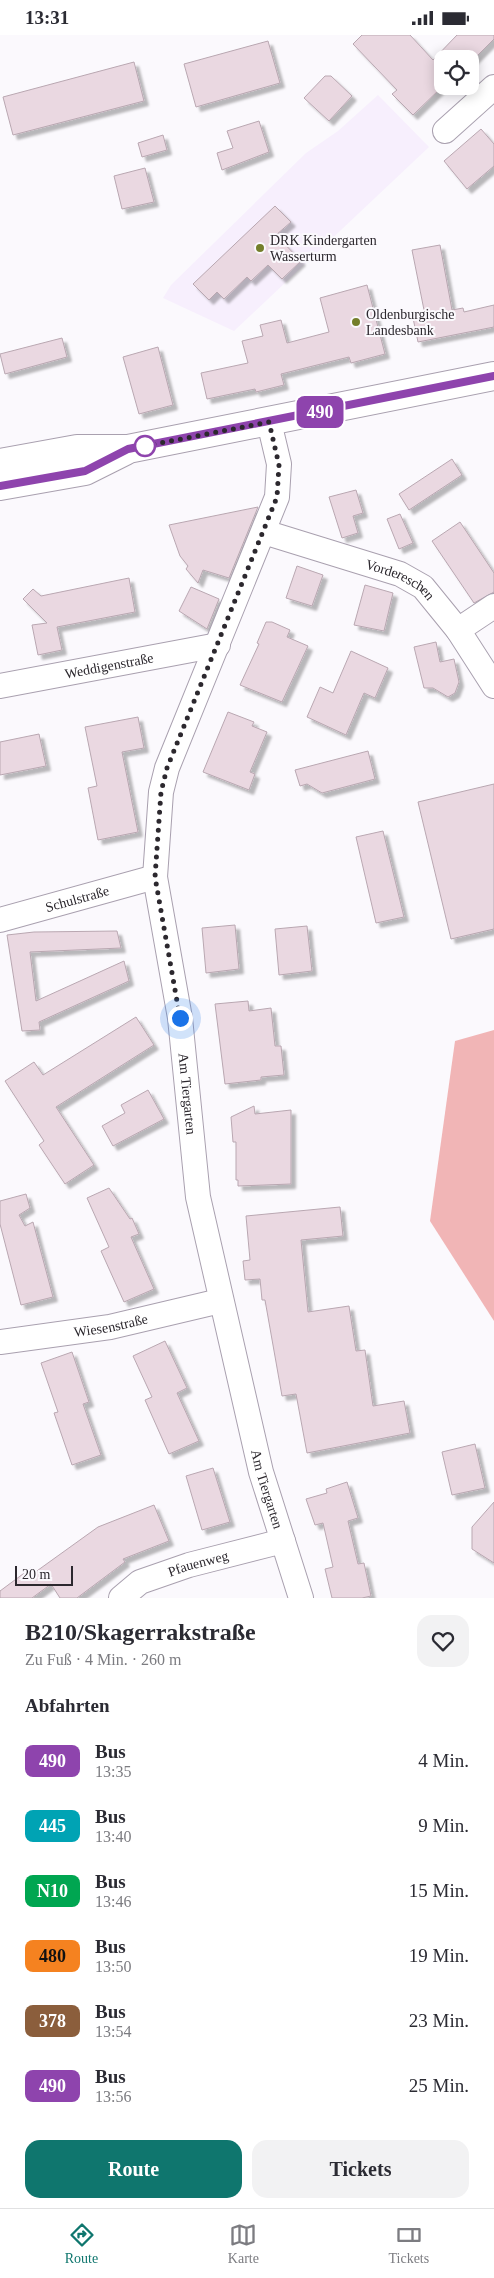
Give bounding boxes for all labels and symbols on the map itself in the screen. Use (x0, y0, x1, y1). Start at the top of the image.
place label: DRK Kindergarten Wasserturm (270, 233, 377, 264)
marker: DRK Kindergarten Wasserturm (254, 242, 266, 254)
place label: Oldenburgische Landesbank (366, 307, 454, 338)
marker: Oldenburgische Landesbank (350, 316, 362, 328)
line badge: 490 (291, 396, 349, 428)
unlabelled marker (134, 435, 156, 457)
street label: Vordereschen (364, 557, 437, 603)
street label: Weddigenstraße (64, 650, 155, 682)
street label: Schulstraße (44, 883, 111, 915)
your location (168, 1006, 193, 1031)
street label: Am Tiergarten (176, 1052, 199, 1135)
street label: Wiesenstraße (73, 1311, 149, 1340)
street label: Am Tiergarten (248, 1448, 286, 1531)
street label: Pfauenweg (166, 1548, 230, 1580)
scale bar (15, 1563, 72, 1586)

